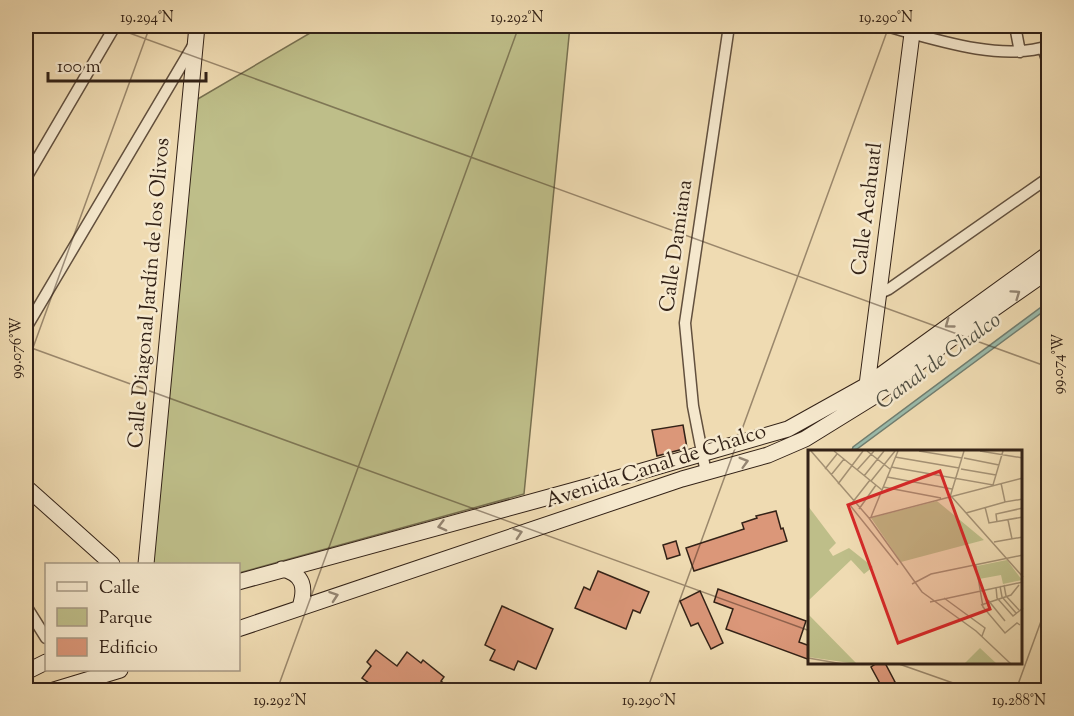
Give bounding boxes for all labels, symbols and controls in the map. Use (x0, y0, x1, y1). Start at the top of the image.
text: 19.294°N (120, 8, 174, 29)
text: 19.292°N (491, 8, 543, 29)
text: 19.290°N (859, 8, 913, 29)
scale bar (48, 45, 206, 83)
text: 100 m (57, 55, 101, 81)
street label: Calle Diagonal Jardín de los Olivos (121, 136, 179, 450)
street label: Calle Acahuatl (845, 141, 891, 277)
street label: Calle Damiana (653, 177, 701, 314)
one-way arrow (1009, 290, 1020, 301)
water label: Canal de Chalco (870, 305, 1008, 418)
text: 99.076°W (7, 317, 28, 379)
one-way arrow (945, 317, 956, 328)
text: 99.074°W (1049, 333, 1070, 394)
street label: Avenida Canal de Chalco (542, 417, 770, 517)
inset map (808, 450, 1023, 665)
one-way arrow (738, 457, 749, 469)
one-way arrow (437, 519, 447, 532)
one-way arrow (512, 528, 523, 540)
legend (45, 563, 240, 671)
text: Calle (99, 576, 140, 602)
one-way arrow (328, 590, 338, 603)
text: Parque (99, 606, 152, 632)
text: Edificio (99, 636, 158, 662)
text: 19.292°N (254, 691, 306, 712)
text: 19.290°N (622, 691, 676, 712)
text: 19.288°N (992, 691, 1046, 712)

